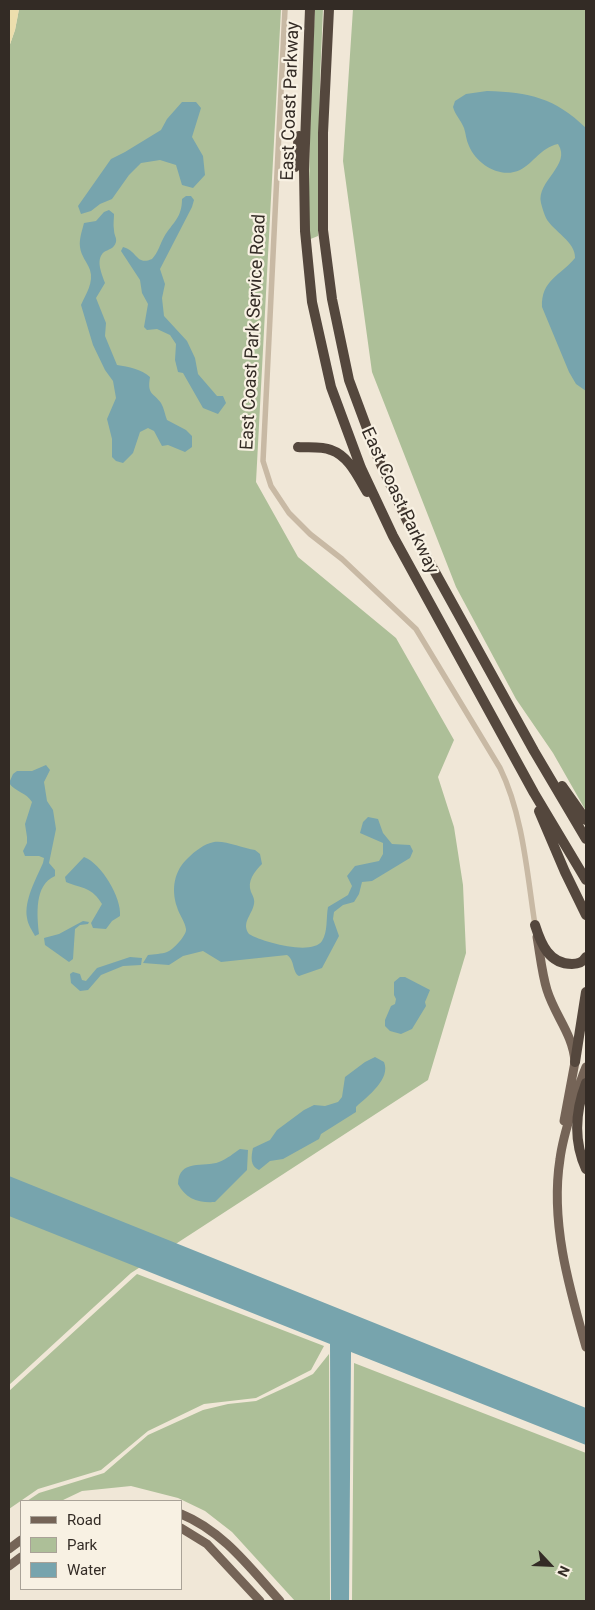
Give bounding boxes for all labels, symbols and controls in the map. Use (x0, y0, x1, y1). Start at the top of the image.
street label: East Coast Parkway (277, 21, 305, 181)
street label: East Coast Park Service Road (237, 214, 271, 450)
street label: East Coast Parkway (356, 424, 442, 578)
legend (20, 1500, 182, 1590)
text: Road (67, 1511, 101, 1529)
text: Park (67, 1536, 97, 1554)
north arrow (525, 1540, 575, 1590)
text: Water (67, 1561, 106, 1579)
text: N (554, 1563, 573, 1579)

